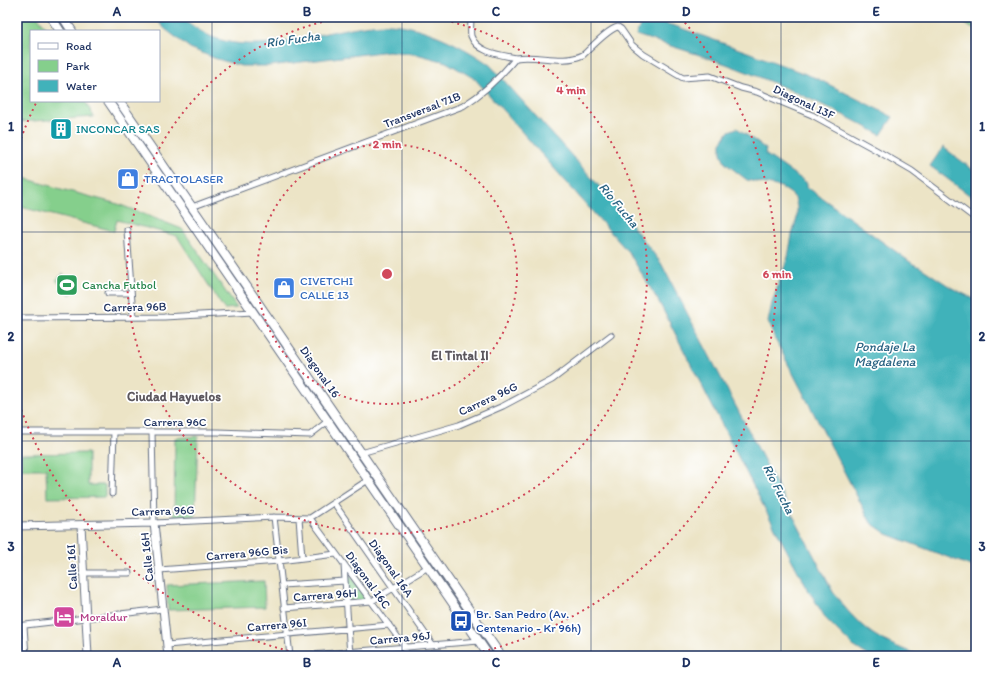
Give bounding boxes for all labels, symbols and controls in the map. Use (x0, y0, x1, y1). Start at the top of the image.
text: A (112, 4, 122, 19)
text: B (303, 4, 312, 19)
text: C (492, 4, 501, 19)
text: D (682, 4, 691, 19)
text: E (872, 4, 880, 19)
water label: Río Fucha (265, 28, 321, 50)
legend (30, 30, 160, 102)
text: Road (66, 39, 92, 53)
text: Park (66, 59, 90, 73)
text: Water (66, 79, 97, 93)
street label: Diagonal 13F (771, 82, 838, 123)
text: 4 min (556, 83, 586, 97)
street label: Transversal 71B (381, 89, 463, 131)
building icon: INCONCAR SAS (48, 116, 74, 142)
text: 1 (8, 119, 14, 134)
text: 1 (979, 119, 985, 134)
place label: INCONCAR SAS (76, 122, 160, 136)
text: 2 min (373, 137, 402, 151)
shop icon: TRACTOLASER (115, 166, 141, 192)
place label: TRACTOLASER (144, 172, 223, 186)
water label: Río Fucha (596, 179, 642, 231)
centre of rings (380, 267, 394, 281)
text: 6 min (763, 267, 792, 281)
sports icon: Cancha Futbol (54, 272, 80, 298)
place label: CIVETCHI CALLE 13 (300, 274, 353, 302)
shop icon: CIVETCHI CALLE 13 (271, 275, 297, 301)
place label: Cancha Futbol (82, 278, 157, 292)
street label: Carrera 96B (103, 299, 167, 315)
text: 2 (8, 329, 15, 344)
text: 2 (979, 329, 986, 344)
water label: Pondaje La Magdalena (854, 339, 916, 369)
street label: Diagonal 16 (297, 343, 343, 401)
district label: El Tintal II (431, 348, 489, 363)
street label: Carrera 96G (456, 379, 520, 419)
district label: Ciudad Hayuelos (127, 389, 221, 405)
street label: Carrera 96C (144, 415, 207, 429)
water label: Río Fucha (760, 461, 798, 517)
street label: Carrera 96G (131, 503, 195, 519)
street label: Calle 16H (137, 532, 157, 582)
street label: Diagonal 16A (366, 536, 416, 600)
text: 3 (7, 539, 15, 554)
text: 3 (978, 539, 986, 554)
street label: Carrera 96G Bis (205, 542, 289, 564)
street label: Calle 16I (64, 544, 80, 590)
street label: Diagonal 16C (342, 549, 394, 612)
street label: Carrera 96H (293, 586, 357, 604)
hotel icon: Moraldur (51, 604, 77, 630)
place label: Br. San Pedro (Av. Centenario - Kr 96h) (476, 607, 581, 635)
bus stop icon: Br. San Pedro (Av. Centenario - Kr 96h) (448, 608, 474, 634)
place label: Moraldur (80, 610, 128, 624)
street label: Carrera 96I (247, 615, 307, 635)
street label: Carrera 96J (369, 628, 431, 648)
text: A (112, 655, 122, 670)
text: B (303, 655, 312, 670)
text: C (492, 655, 501, 670)
text: D (682, 655, 691, 670)
text: E (872, 655, 880, 670)

